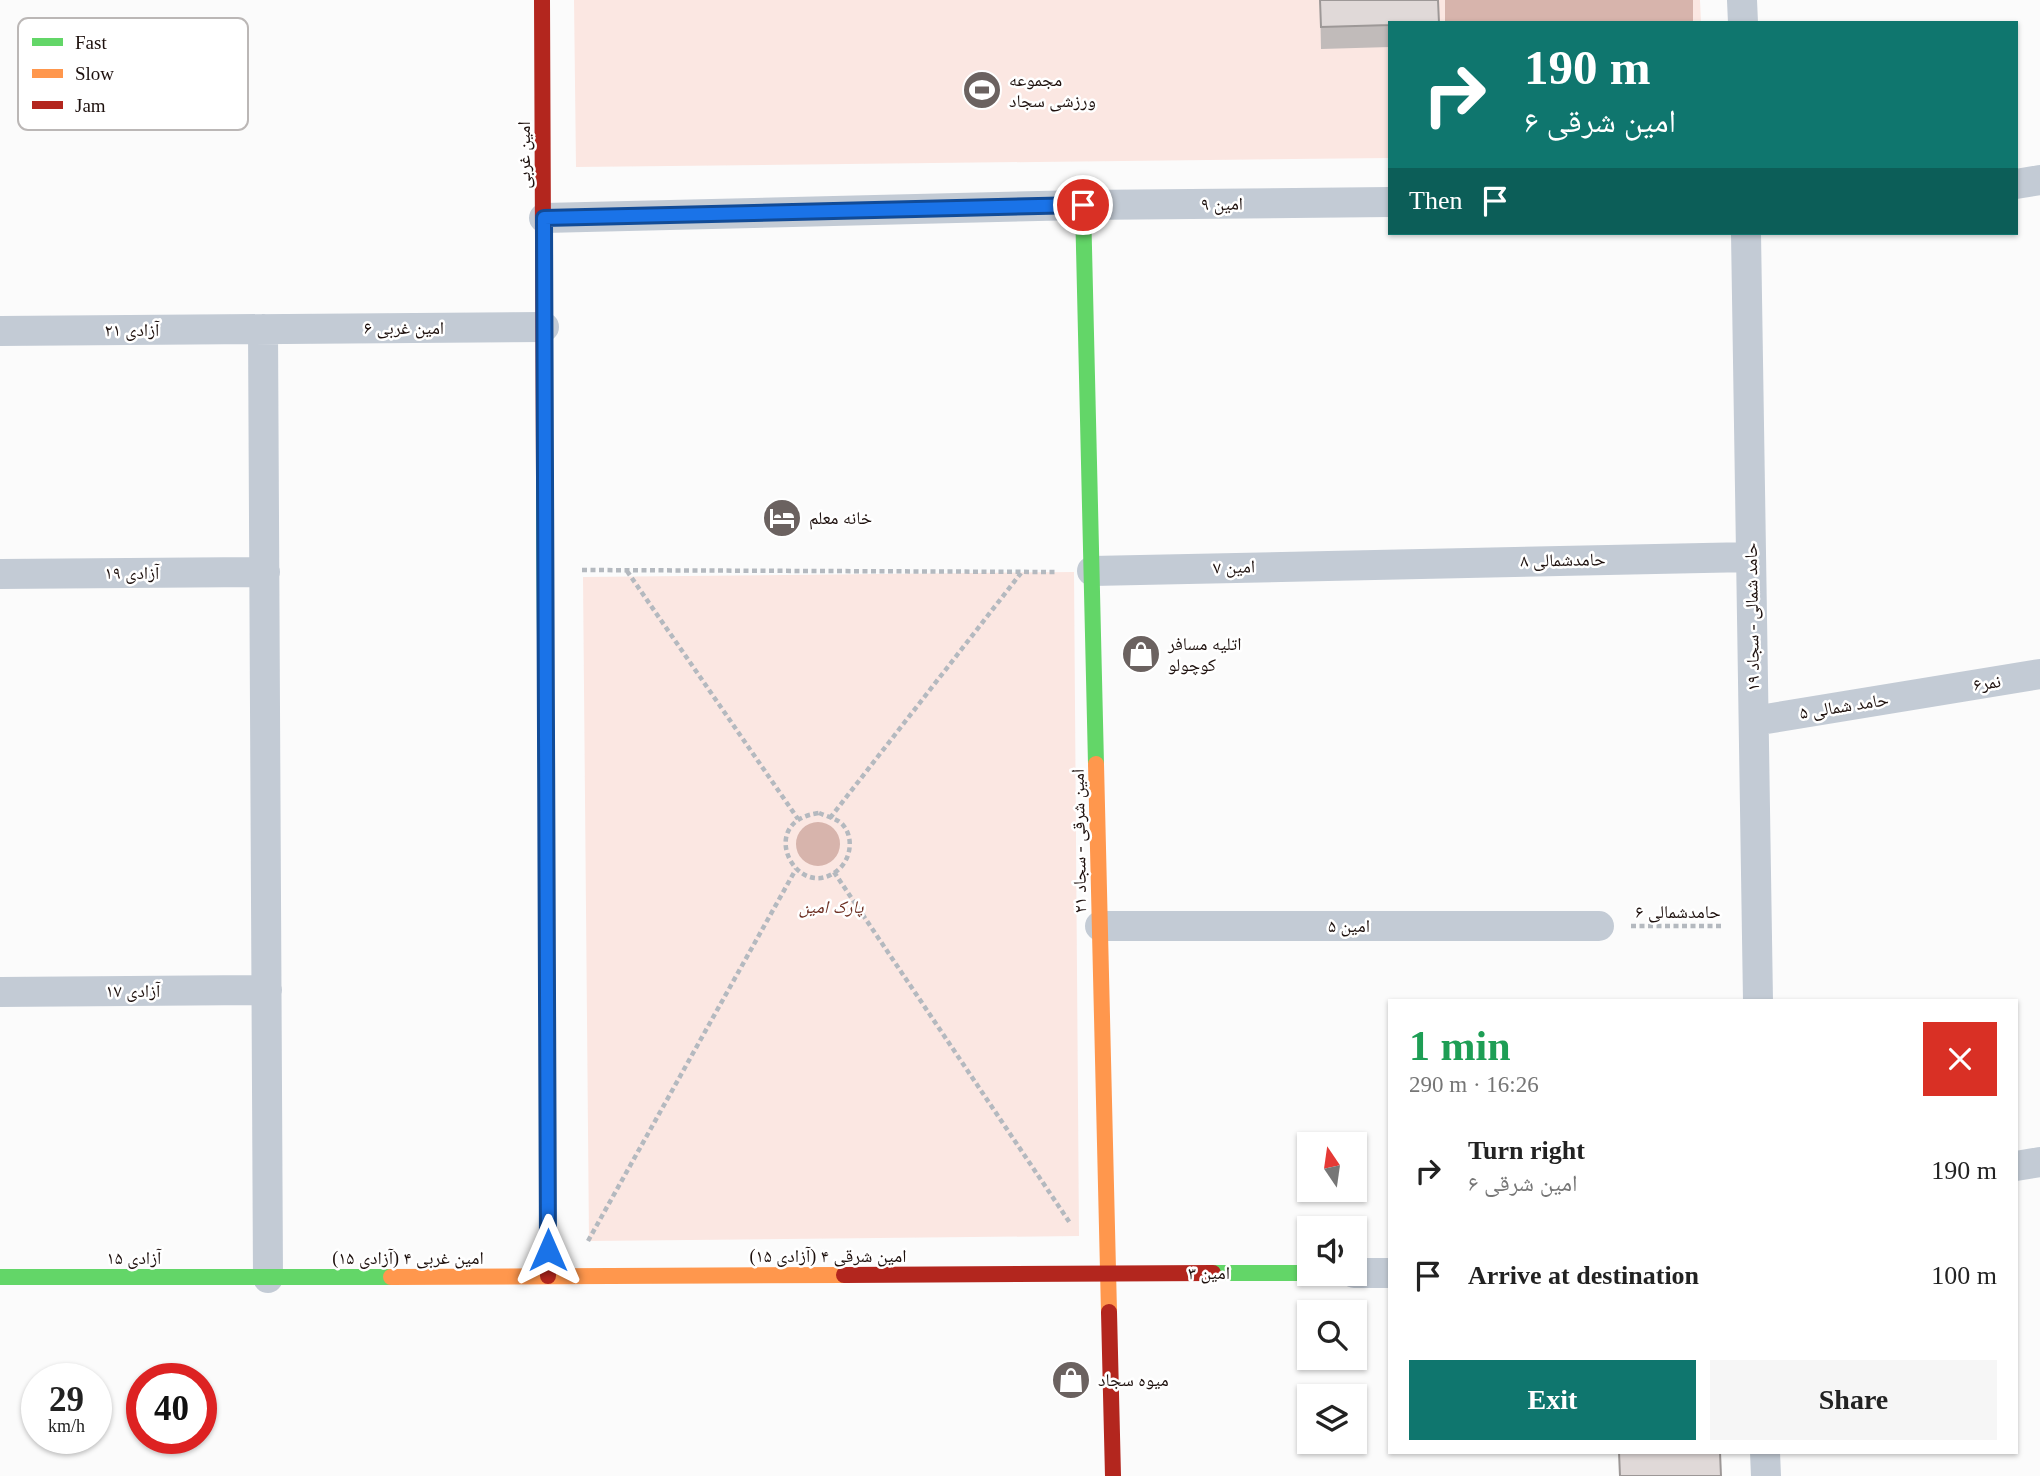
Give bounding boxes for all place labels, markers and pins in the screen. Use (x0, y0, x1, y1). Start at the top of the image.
sports icon: مجموعه ورزشی سجاد (961, 69, 1003, 111)
place label: مجموعه ورزشی سجاد (1009, 70, 1096, 112)
pin (1053, 175, 1113, 235)
hotel icon: خانه معلم (761, 497, 803, 539)
place label: خانه معلم (809, 508, 872, 530)
shop icon: اتليه مسافر كوچولو (1120, 633, 1162, 675)
place label: اتليه مسافر كوچولو (1167, 634, 1242, 676)
shop icon: میوه سجاد (1050, 1359, 1092, 1401)
place label: میوه سجاد (1098, 1370, 1169, 1390)

